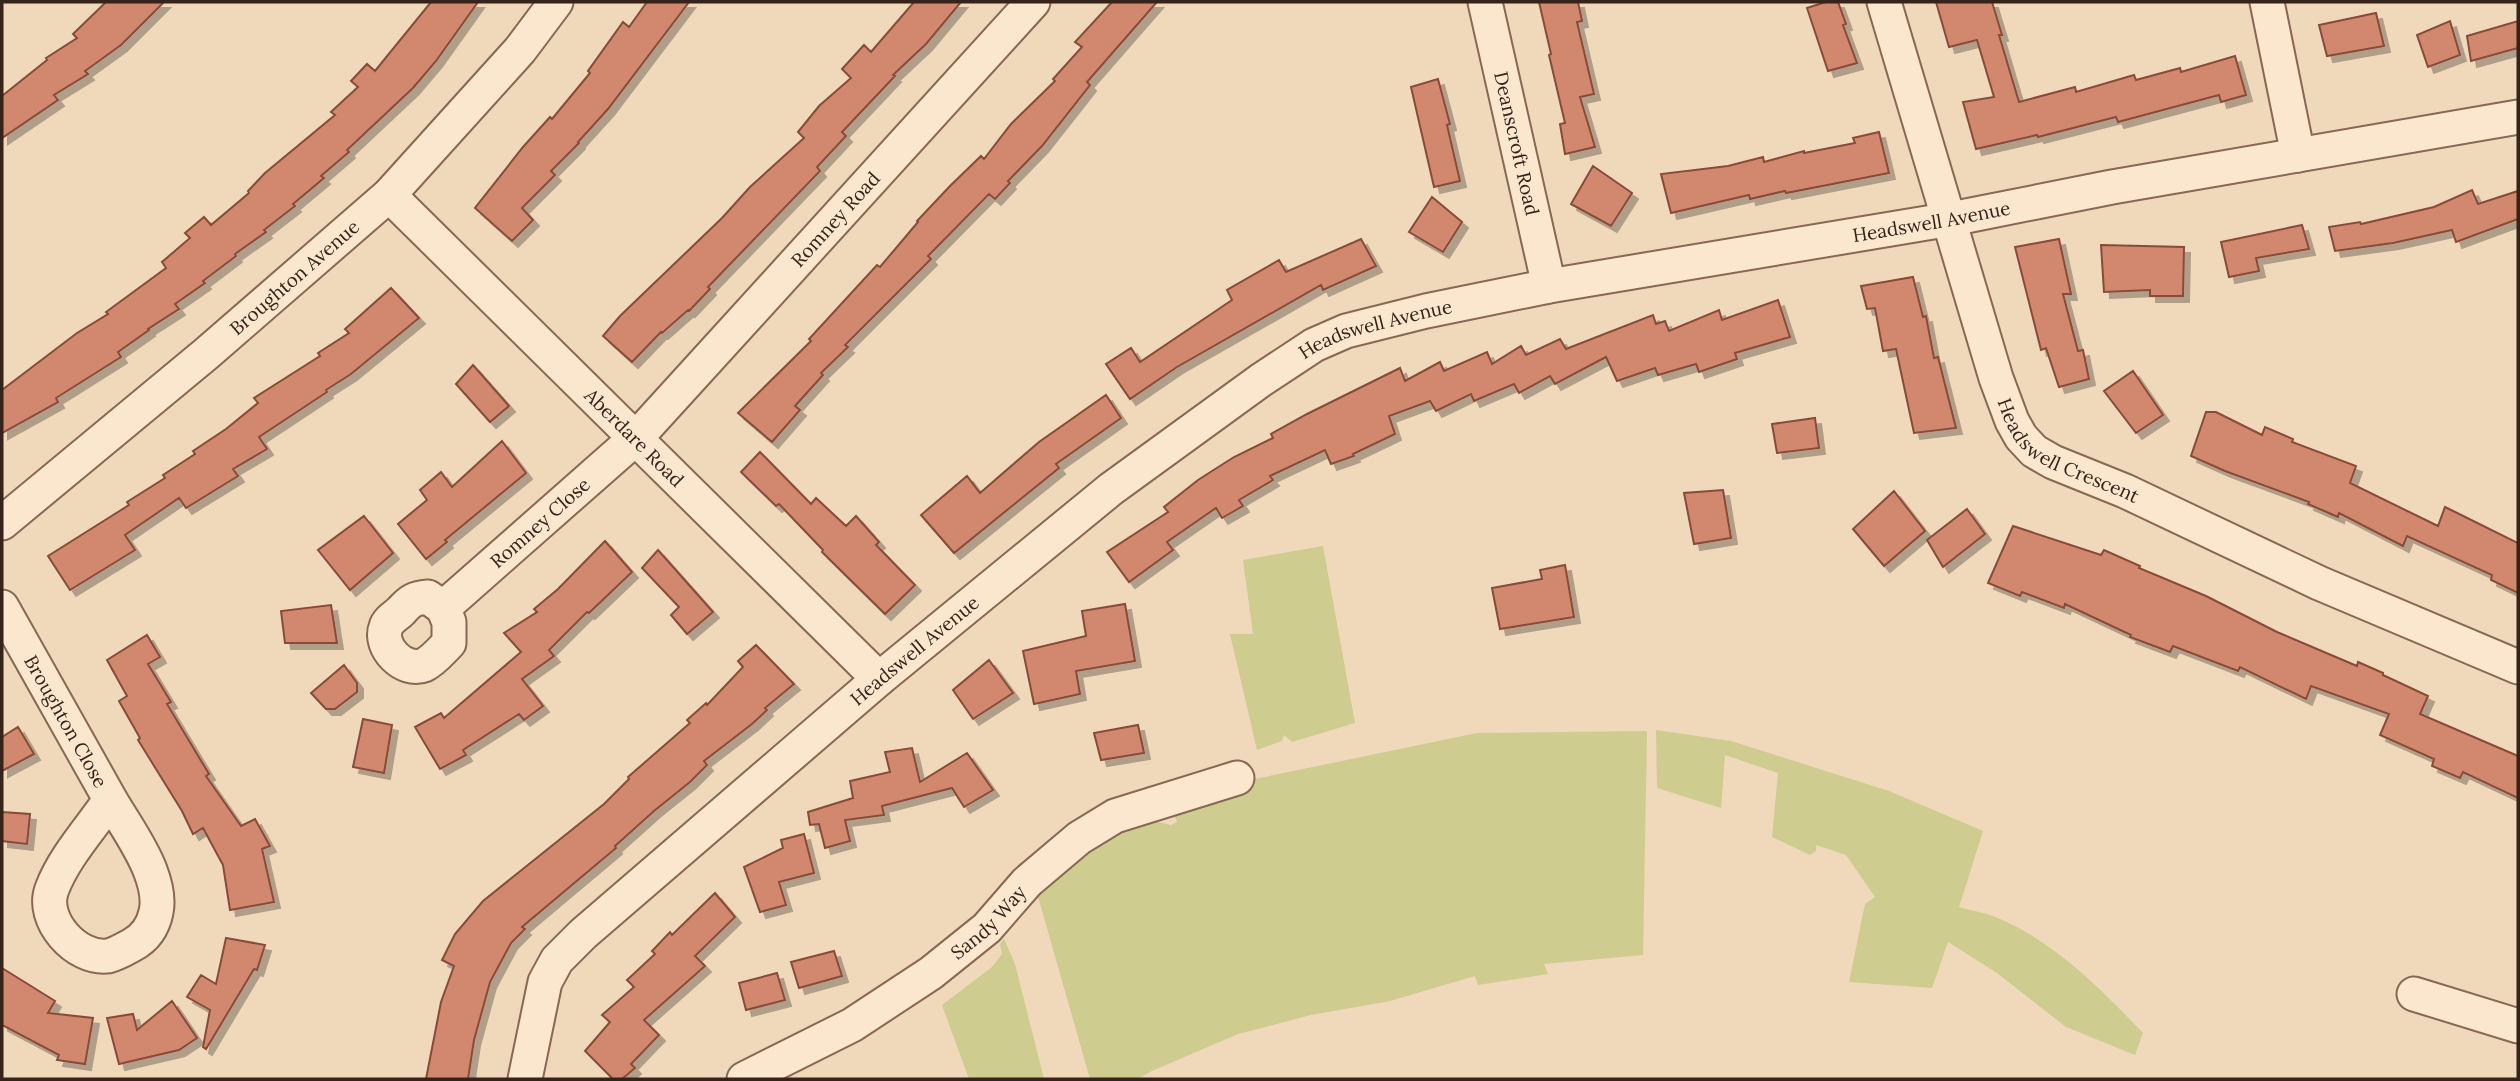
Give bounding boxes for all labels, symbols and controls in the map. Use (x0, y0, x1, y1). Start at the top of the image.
street label: Deanscroft Road (1489, 69, 1545, 218)
street label: Romney Road (786, 166, 885, 272)
street label: Headswell Avenue (1851, 196, 2012, 247)
street label: Broughton Avenue (225, 214, 364, 340)
street label: Headswell Avenue (1294, 294, 1454, 364)
street label: Aberdare Road (579, 382, 689, 492)
street label: Headswell Crescent (1993, 395, 2144, 508)
street label: Romney Close (485, 472, 595, 573)
street label: Headswell Avenue (845, 590, 984, 711)
street label: Broughton Close (19, 651, 113, 792)
street label: Sandy Way (946, 880, 1031, 964)

